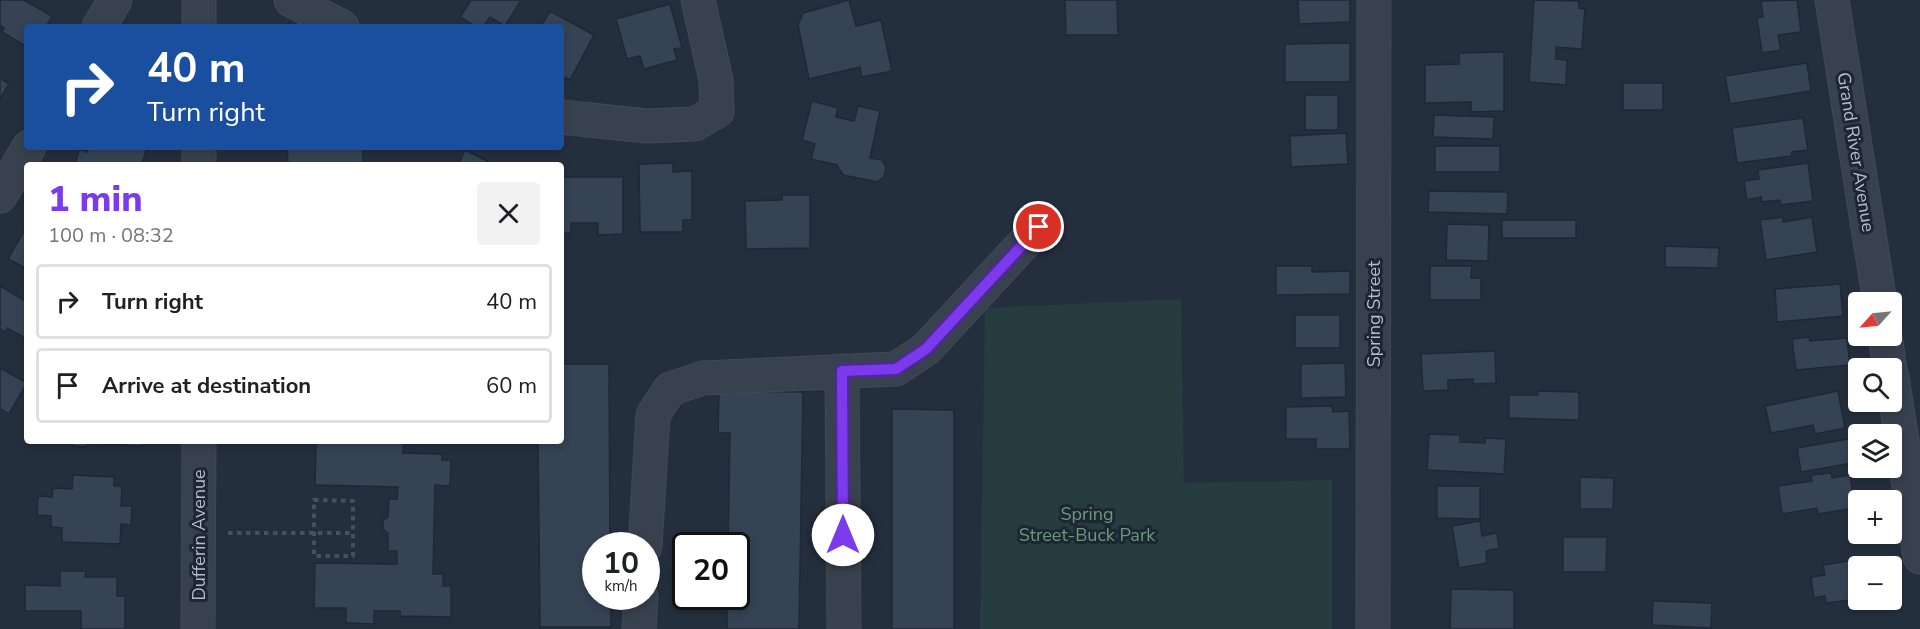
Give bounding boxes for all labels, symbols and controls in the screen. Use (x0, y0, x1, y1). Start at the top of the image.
text: 40 m (147, 40, 246, 97)
icon: right (48, 48, 126, 126)
street label: Grand River Avenue (1832, 70, 1880, 234)
text: Turn right (147, 94, 265, 131)
text: 1 min (48, 175, 143, 224)
button: close (477, 182, 540, 245)
pin (1013, 201, 1064, 252)
icon: arrive (1022, 210, 1055, 243)
text: 100 m · 08:32 (48, 222, 174, 249)
street label: Spring Street (1362, 260, 1386, 367)
icon: right (51, 285, 84, 318)
text: Turn right (102, 287, 203, 317)
text: 40 m (486, 287, 537, 317)
north arrow (1848, 292, 1902, 346)
map controls (1848, 292, 1902, 610)
button: search (1848, 358, 1902, 412)
icon: arrive (51, 369, 84, 402)
text: Arrive at destination (102, 371, 311, 401)
text: 60 m (486, 371, 537, 401)
button: layers (1848, 424, 1902, 478)
street label: Dufferin Avenue (187, 469, 211, 601)
button: + (1848, 490, 1902, 544)
park label: Spring Street-Buck Park (1019, 502, 1156, 547)
position arrow (811, 503, 875, 567)
speed limit sign: 20 (672, 532, 750, 610)
text: 10 (603, 543, 639, 584)
button: − (1848, 556, 1902, 610)
text: km/h (604, 576, 638, 596)

